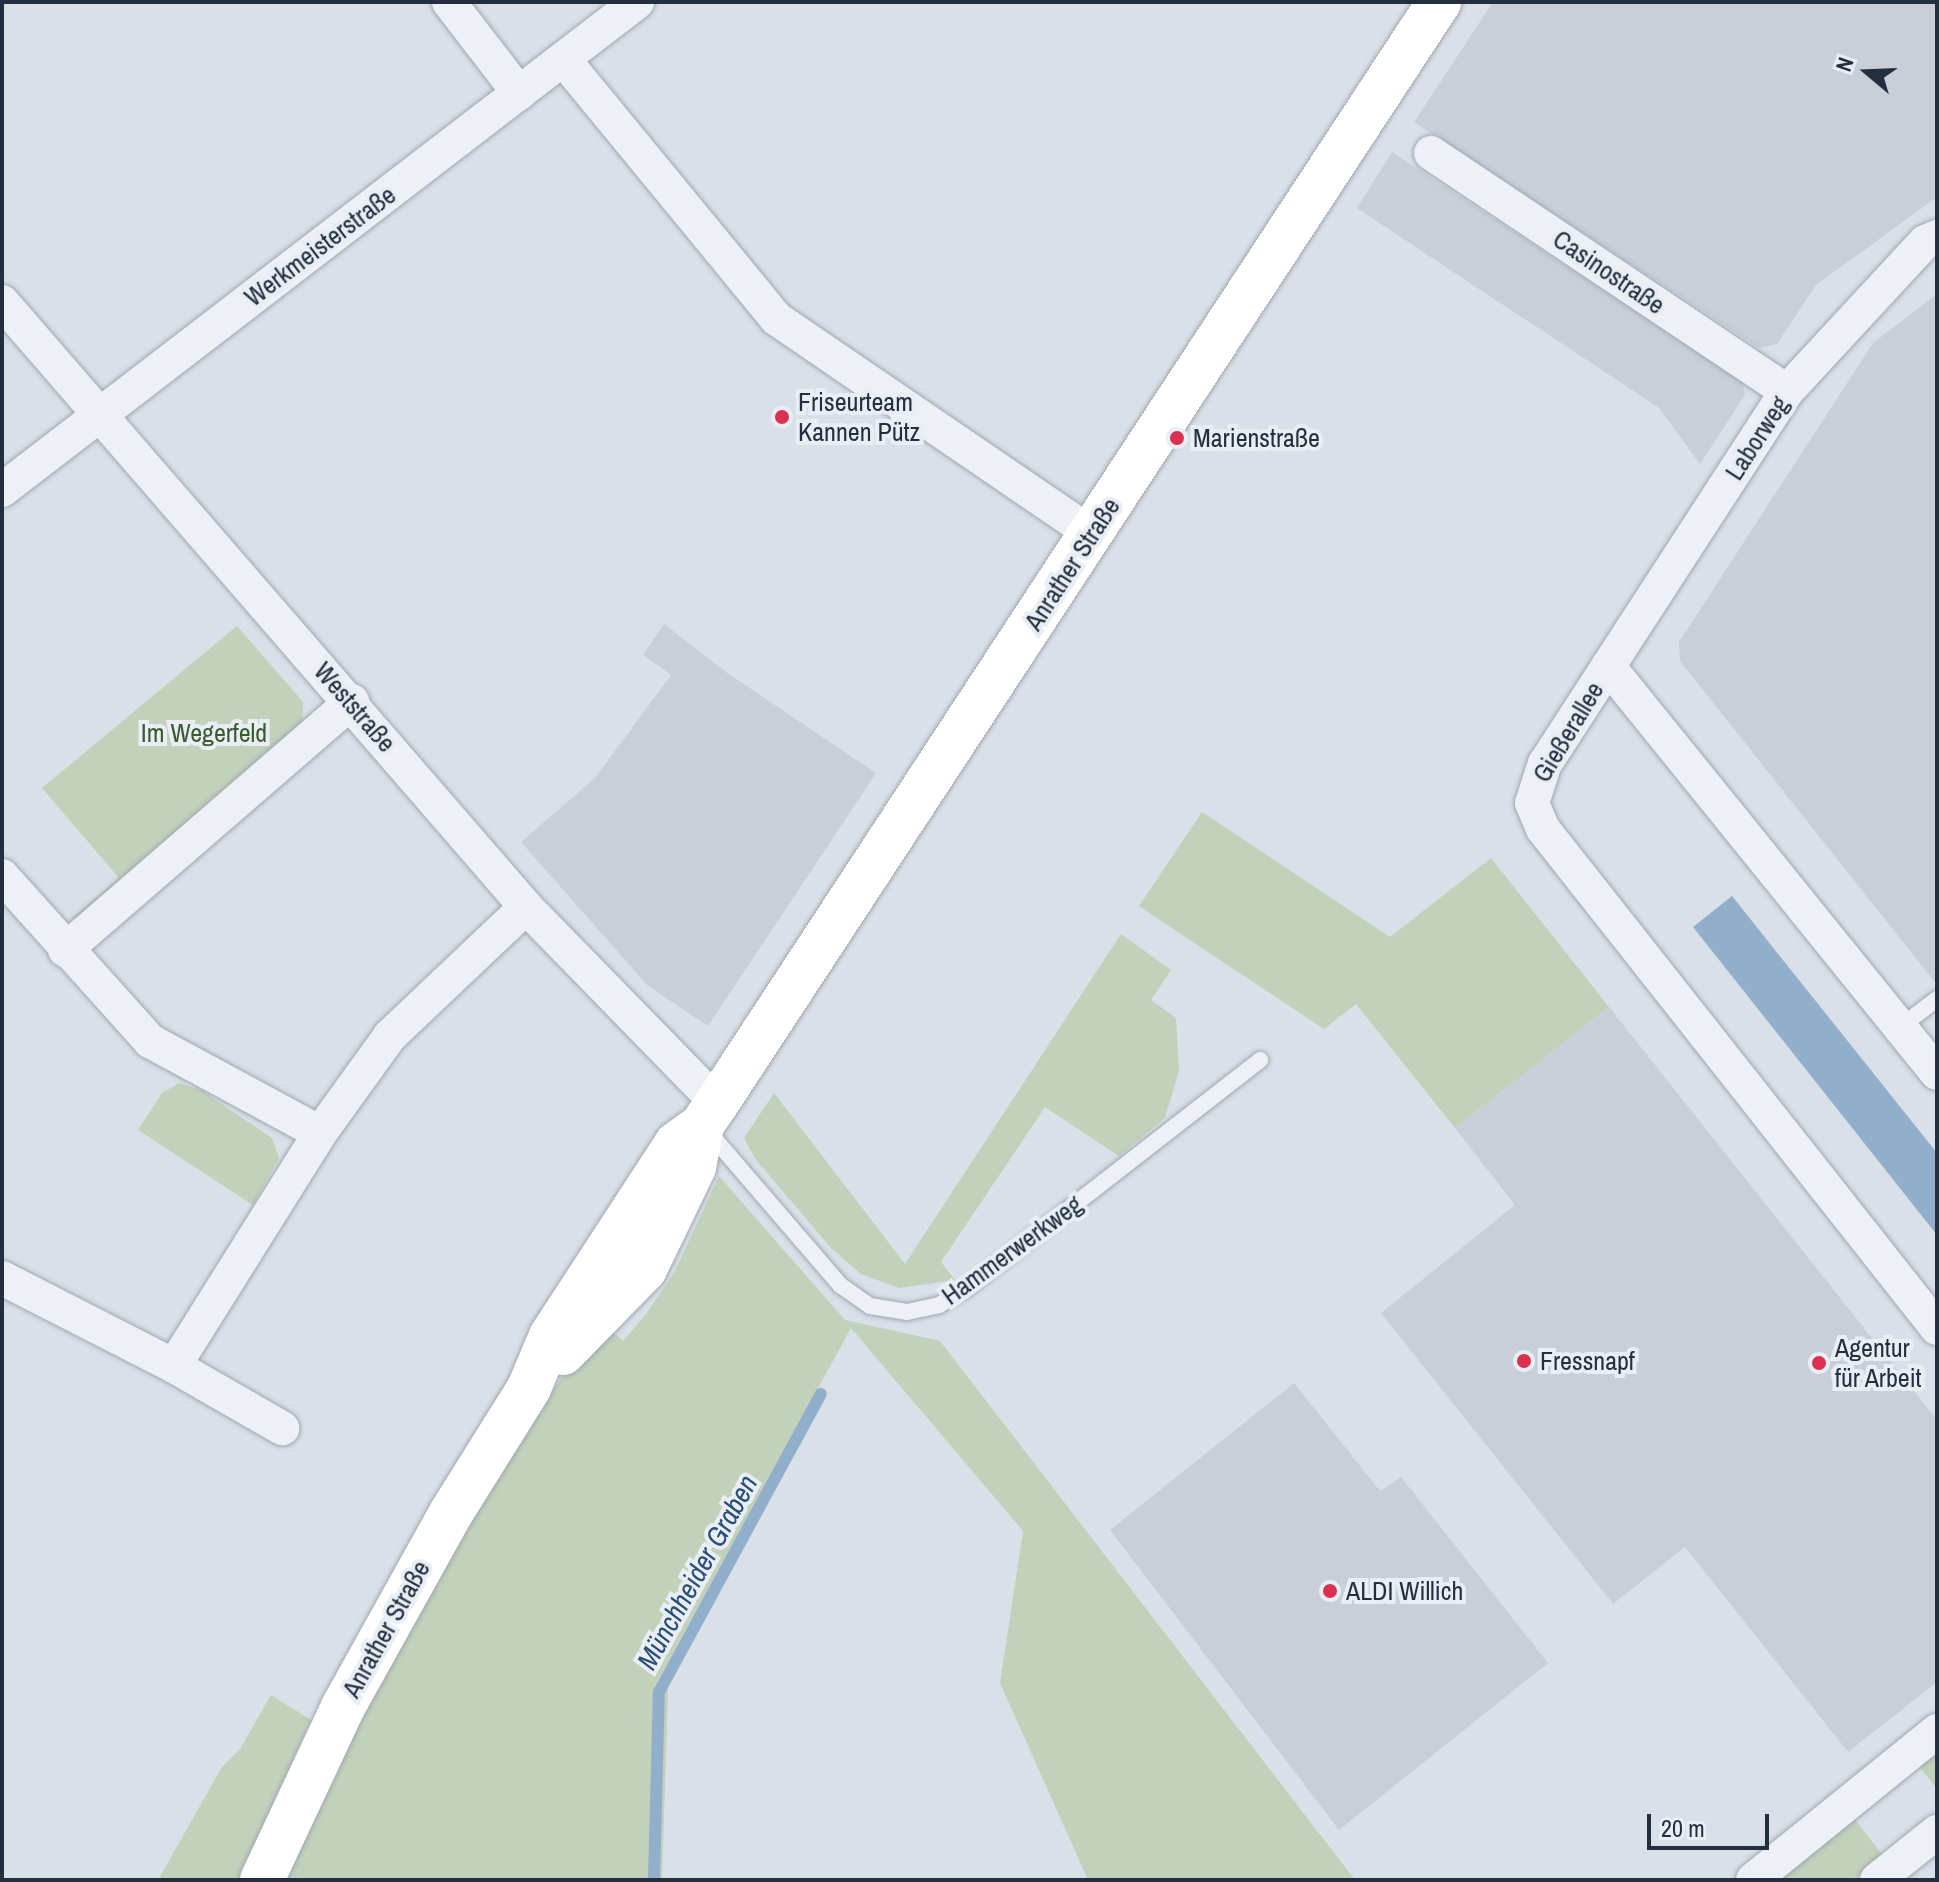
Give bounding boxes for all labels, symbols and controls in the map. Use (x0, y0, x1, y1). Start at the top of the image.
north arrow (1827, 32, 1907, 112)
text: N (1828, 53, 1861, 75)
street label: Werkmeisterstraße (238, 179, 402, 313)
street label: Casinostraße (1547, 223, 1671, 321)
place label: Friseurteam Kannen Pütz (798, 386, 920, 448)
street label: Laborweg (1718, 390, 1796, 486)
marker: Friseurteam Kannen Pütz (773, 408, 791, 426)
place label: Marienstraße (1193, 422, 1320, 454)
marker: Marienstraße (1168, 429, 1186, 447)
street label: Anrather Straße (1018, 492, 1126, 636)
street label: Weststraße (308, 656, 402, 758)
street label: Gießerallee (1526, 676, 1610, 788)
park label: Im Wegerfeld (141, 717, 267, 749)
street label: Hammerwerkweg (936, 1189, 1088, 1311)
place label: Agentur für Arbeit (1835, 1332, 1923, 1394)
place label: Fressnapf (1540, 1345, 1635, 1377)
marker: Fressnapf (1515, 1352, 1533, 1370)
marker: Agentur für Arbeit (1810, 1354, 1828, 1372)
water label: Münchheider Graben (630, 1469, 764, 1675)
street label: Anrather Straße (336, 1555, 436, 1703)
place label: ALDI Willich (1346, 1575, 1463, 1607)
marker: ALDI Willich (1321, 1582, 1339, 1600)
scale bar (1651, 1798, 1773, 1848)
text: 20 m (1661, 1812, 1705, 1844)

